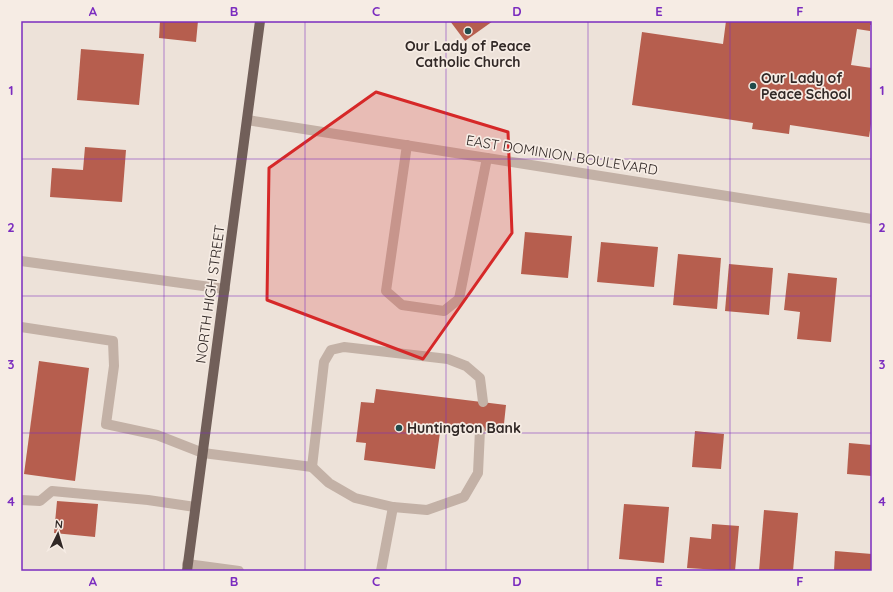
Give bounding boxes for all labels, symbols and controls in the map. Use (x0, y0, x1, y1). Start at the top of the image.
text: A (89, 3, 98, 19)
text: B (230, 3, 238, 19)
text: C (372, 3, 380, 19)
text: D (512, 3, 522, 19)
text: E (655, 3, 663, 19)
text: F (796, 3, 804, 19)
marker: Our Lady of Peace Catholic Church (463, 26, 473, 36)
place label: Our Lady of Peace Catholic Church (405, 37, 531, 71)
place label: Our Lady of Peace School (761, 69, 851, 103)
marker: Our Lady of Peace School (748, 81, 758, 91)
text: 1 (8, 82, 14, 98)
text: 1 (879, 82, 885, 98)
street label: EAST DOMINION BOULEVARD (465, 131, 659, 179)
text: 2 (7, 219, 15, 235)
text: 2 (878, 219, 886, 235)
street label: NORTH HIGH STREET (191, 224, 229, 364)
text: 3 (8, 356, 15, 372)
text: 3 (879, 356, 886, 372)
place label: Huntington Bank (407, 419, 521, 437)
marker: Huntington Bank (394, 423, 404, 433)
text: 4 (7, 493, 15, 509)
text: 4 (878, 493, 886, 509)
north arrow (38, 514, 78, 554)
text: N (54, 517, 64, 531)
text: A (89, 573, 98, 589)
text: B (230, 573, 238, 589)
text: C (372, 573, 380, 589)
text: D (512, 573, 522, 589)
text: E (655, 573, 663, 589)
text: F (796, 573, 804, 589)

